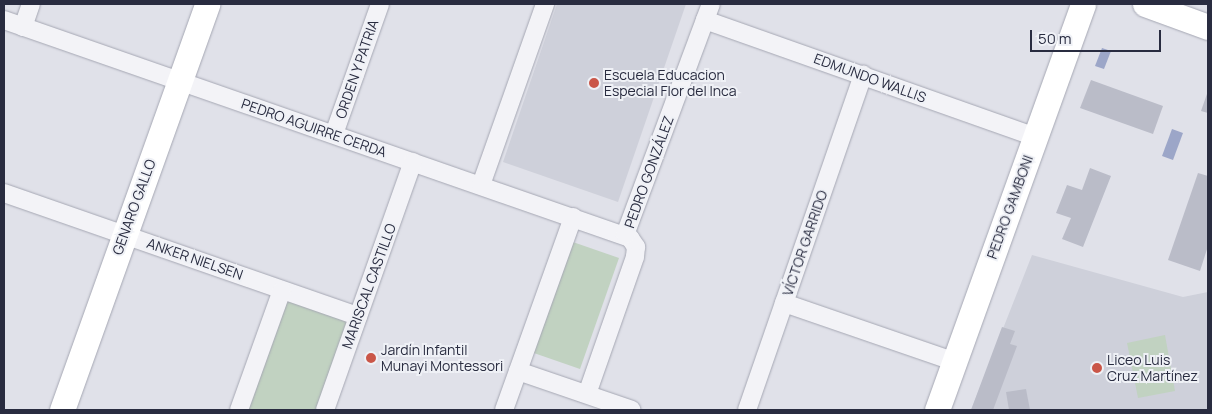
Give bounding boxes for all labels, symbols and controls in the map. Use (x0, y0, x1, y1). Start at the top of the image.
street label: ORDEN Y PATRIA (332, 17, 382, 121)
scale bar (1032, 20, 1163, 52)
text: 50 m (1038, 28, 1072, 49)
street label: EDMUNDO WALLIS (812, 50, 928, 106)
place label: Escuela Educacion Especial Flor del Inca (604, 67, 736, 100)
marker: Escuela Educacion Especial Flor del Inca (588, 77, 600, 89)
street label: PEDRO AGUIRRE CERDA (239, 95, 389, 161)
street label: PEDRO GONZÁLEZ (621, 114, 677, 230)
street label: PEDRO GAMBONI (983, 153, 1037, 261)
street label: GENARO GALLO (109, 157, 159, 257)
street label: VÍCTOR GARRIDO (779, 188, 831, 298)
street label: MARISCAL CASTILLO (338, 221, 400, 351)
street label: ANKER NIELSEN (145, 235, 245, 283)
place label: Jardín Infantil Munayi Montessori (381, 342, 503, 374)
marker: Jardín Infantil Munayi Montessori (365, 352, 377, 364)
place label: Liceo Luis Cruz Martínez (1107, 352, 1198, 384)
marker: Liceo Luis Cruz Martínez (1091, 362, 1103, 374)

